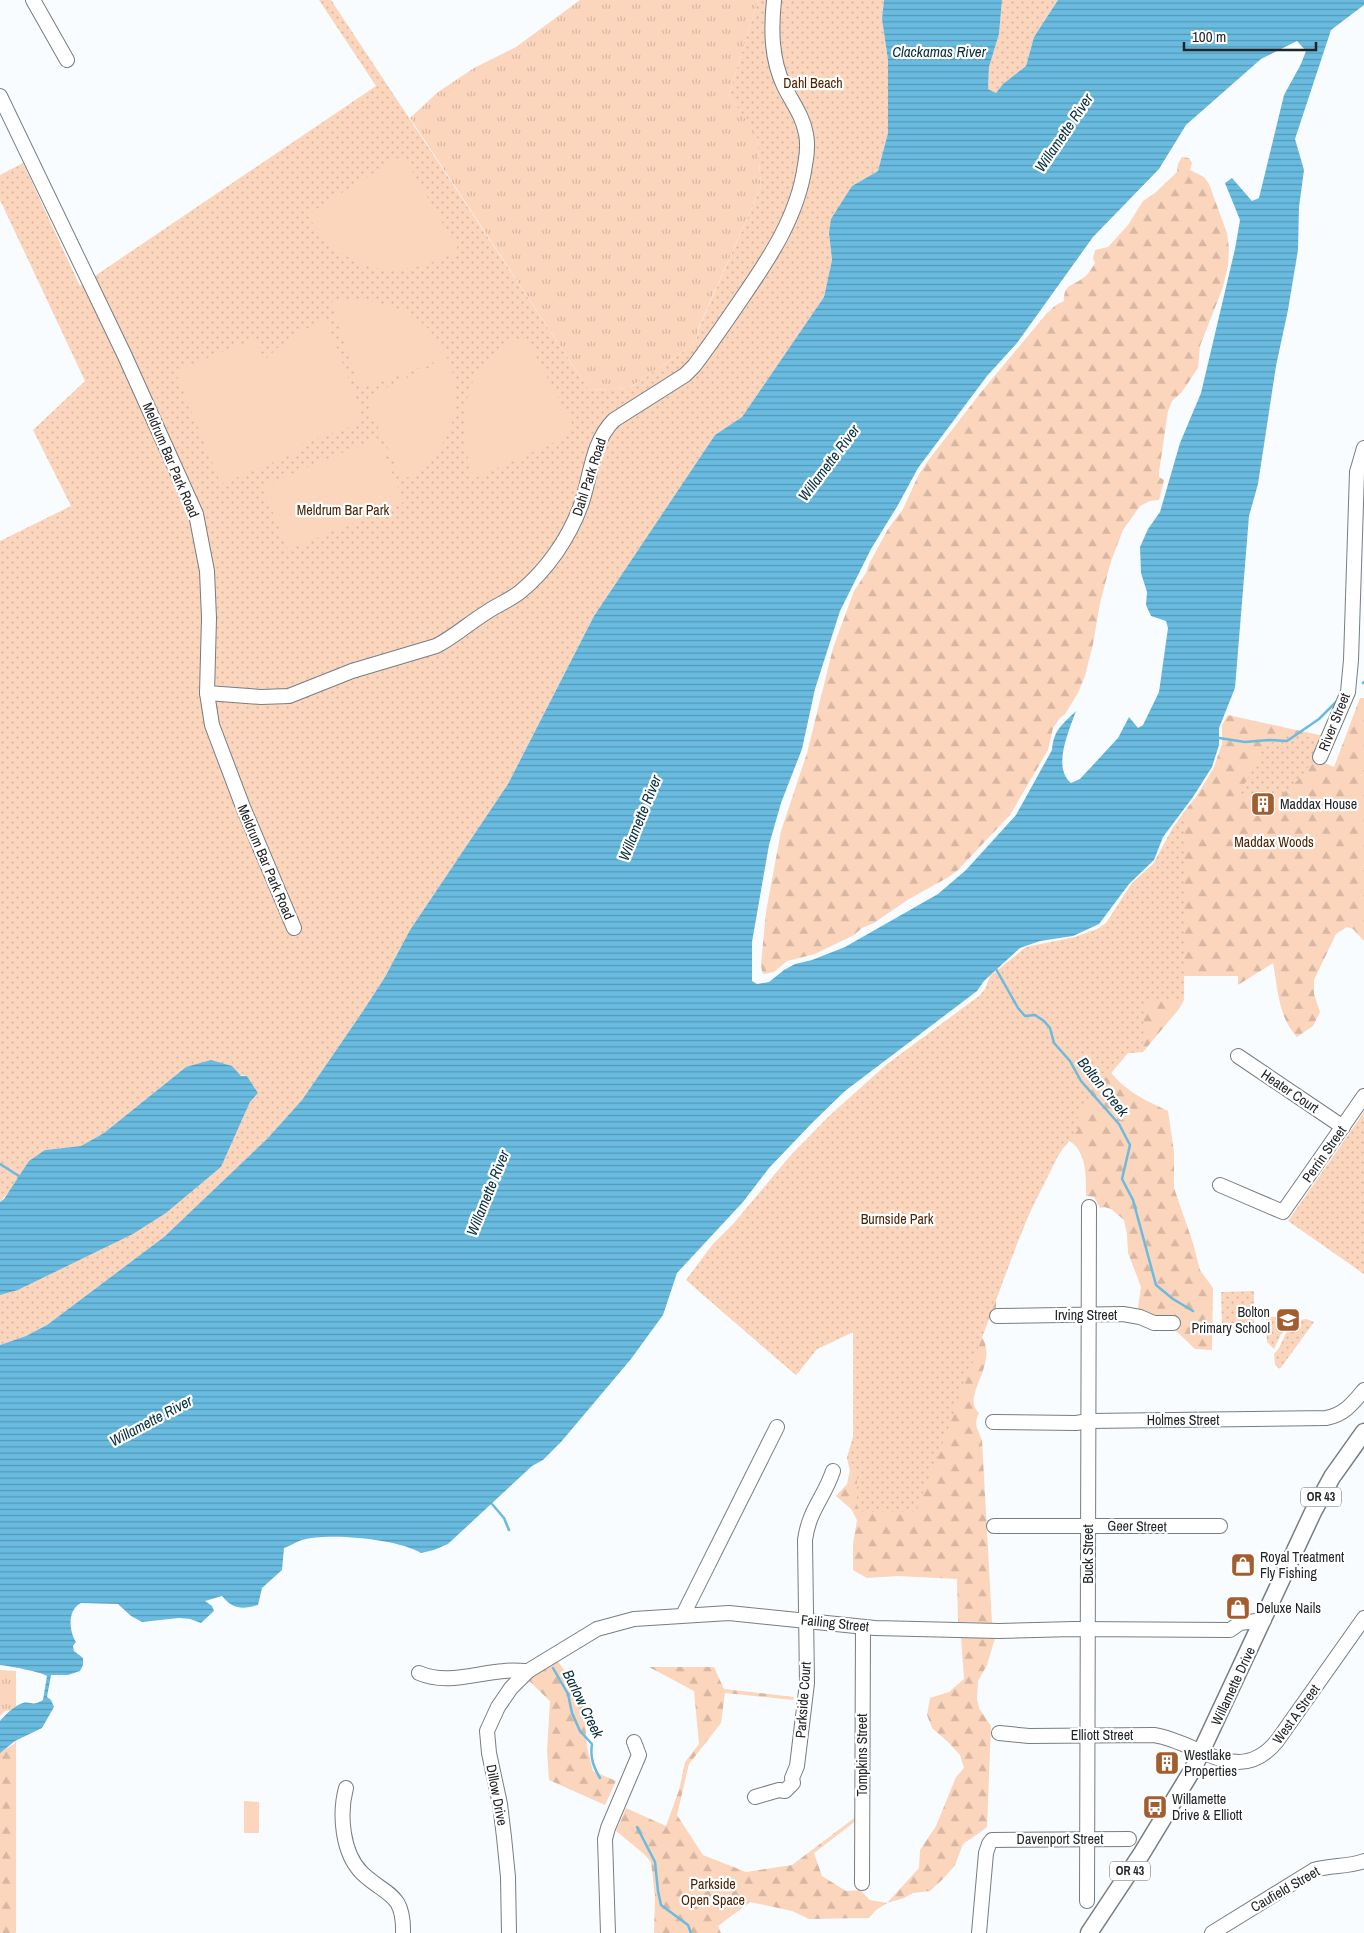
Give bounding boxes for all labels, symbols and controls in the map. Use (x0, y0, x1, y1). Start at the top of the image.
scale bar (1184, 20, 1316, 52)
text: 100 m (1192, 26, 1226, 47)
water label: Clackamas River (892, 41, 987, 62)
park label: Dahl Beach (783, 74, 843, 92)
water label: Willamette River (1030, 89, 1098, 176)
street label: Meldrum Bar Park Road (139, 400, 203, 520)
water label: Willamette River (793, 419, 865, 505)
street label: Dahl Park Road (568, 436, 610, 518)
park label: Meldrum Bar Park (297, 501, 390, 519)
street label: River Street (1314, 690, 1354, 754)
water label: Willamette River (613, 771, 667, 864)
building icon: Maddax House (1250, 791, 1276, 817)
place label: Maddax House (1280, 795, 1357, 813)
street label: Meldrum Bar Park Road (234, 802, 298, 922)
park label: Maddax Woods (1234, 833, 1314, 851)
water label: Bolton Creek (1073, 1052, 1134, 1122)
street label: Heater Court (1258, 1065, 1322, 1117)
street label: Perrin Street (1298, 1122, 1350, 1186)
water label: Willamette River (461, 1146, 515, 1239)
park label: Burnside Park (861, 1210, 934, 1228)
place label: Bolton Primary School (1192, 1303, 1270, 1337)
street label: Irving Street (1055, 1306, 1117, 1324)
school or university icon: Bolton Primary School (1275, 1307, 1301, 1333)
water label: Willamette River (106, 1390, 197, 1451)
street label: Holmes Street (1147, 1411, 1219, 1429)
road number: OR 43 (1301, 1488, 1341, 1506)
street label: Geer Street (1107, 1516, 1167, 1536)
street label: Buck Street (1079, 1524, 1097, 1584)
place label: Royal Treatment Fly Fishing (1260, 1548, 1344, 1582)
shop icon: Royal Treatment Fly Fishing (1230, 1552, 1256, 1578)
shop icon: Deluxe Nails (1225, 1595, 1251, 1621)
place label: Deluxe Nails (1256, 1599, 1321, 1617)
street label: Failing Street (800, 1610, 870, 1636)
street label: Willamette Drive (1207, 1644, 1259, 1728)
street label: Parkside Court (791, 1661, 815, 1739)
water label: Barlow Creek (558, 1666, 609, 1742)
street label: West A Street (1268, 1681, 1324, 1747)
street label: Tompkins Street (853, 1714, 871, 1796)
street label: Elliott Street (1071, 1726, 1133, 1744)
place label: Westlake Properties (1184, 1746, 1237, 1780)
building icon: Westlake Properties (1154, 1750, 1180, 1776)
street label: Dillow Drive (482, 1763, 512, 1827)
place label: Willamette Drive & Elliott (1172, 1790, 1242, 1824)
bus stop icon: Willamette Drive & Elliott (1142, 1794, 1168, 1820)
street label: Davenport Street (1017, 1830, 1103, 1848)
road number: OR 43 (1110, 1862, 1150, 1880)
street label: Caufield Street (1247, 1862, 1323, 1916)
park label: Parkside Open Space (681, 1875, 745, 1909)

